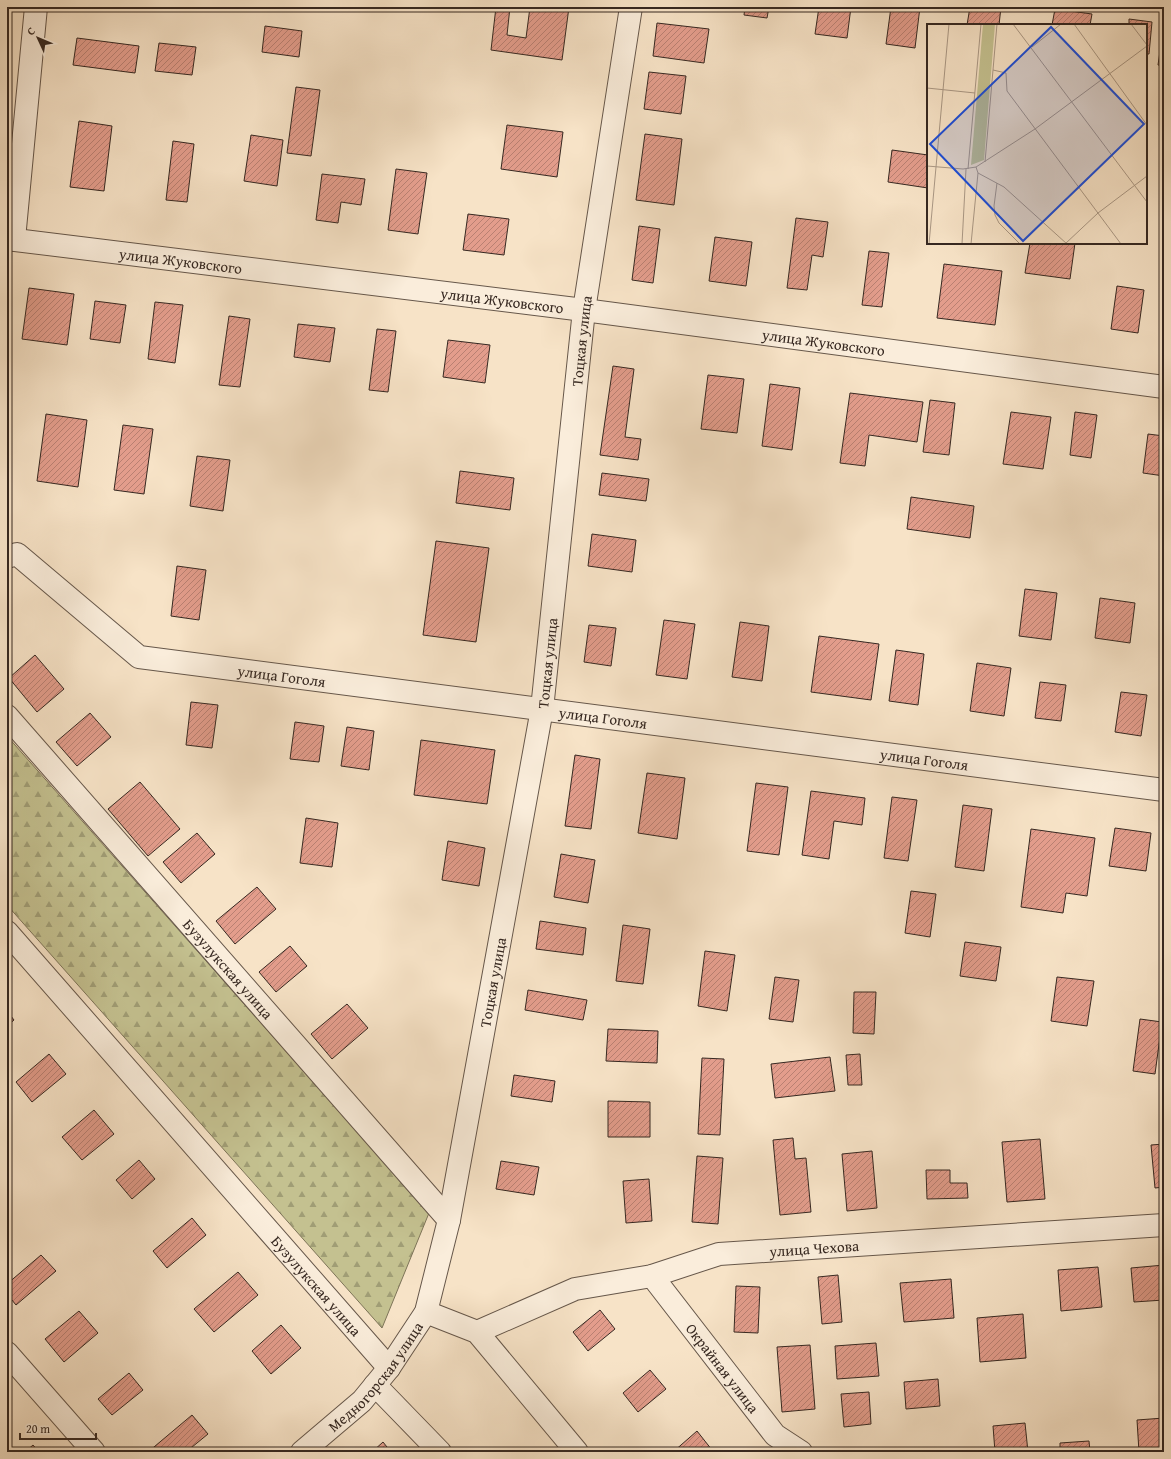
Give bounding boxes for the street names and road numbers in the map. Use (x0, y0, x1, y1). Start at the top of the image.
street label: улица Жуковского (117, 242, 244, 278)
street label: улица Жуковского (439, 282, 565, 318)
street label: Тоцкая улица (566, 293, 597, 387)
street label: улица Жуковского (760, 323, 887, 360)
street label: Тоцкая улица (532, 616, 562, 709)
street label: улица Гоголя (235, 659, 327, 692)
street label: улица Гоголя (557, 701, 649, 733)
street label: улица Гоголя (878, 743, 970, 775)
street label: Бузулукская улица (179, 914, 279, 1024)
street label: Тоцкая улица (474, 935, 511, 1029)
street label: Бузулукская улица (267, 1231, 367, 1341)
street label: улица Чехова (768, 1234, 861, 1261)
street label: Медногорская улица (323, 1317, 428, 1436)
street label: Окрайная улица (681, 1318, 765, 1418)

